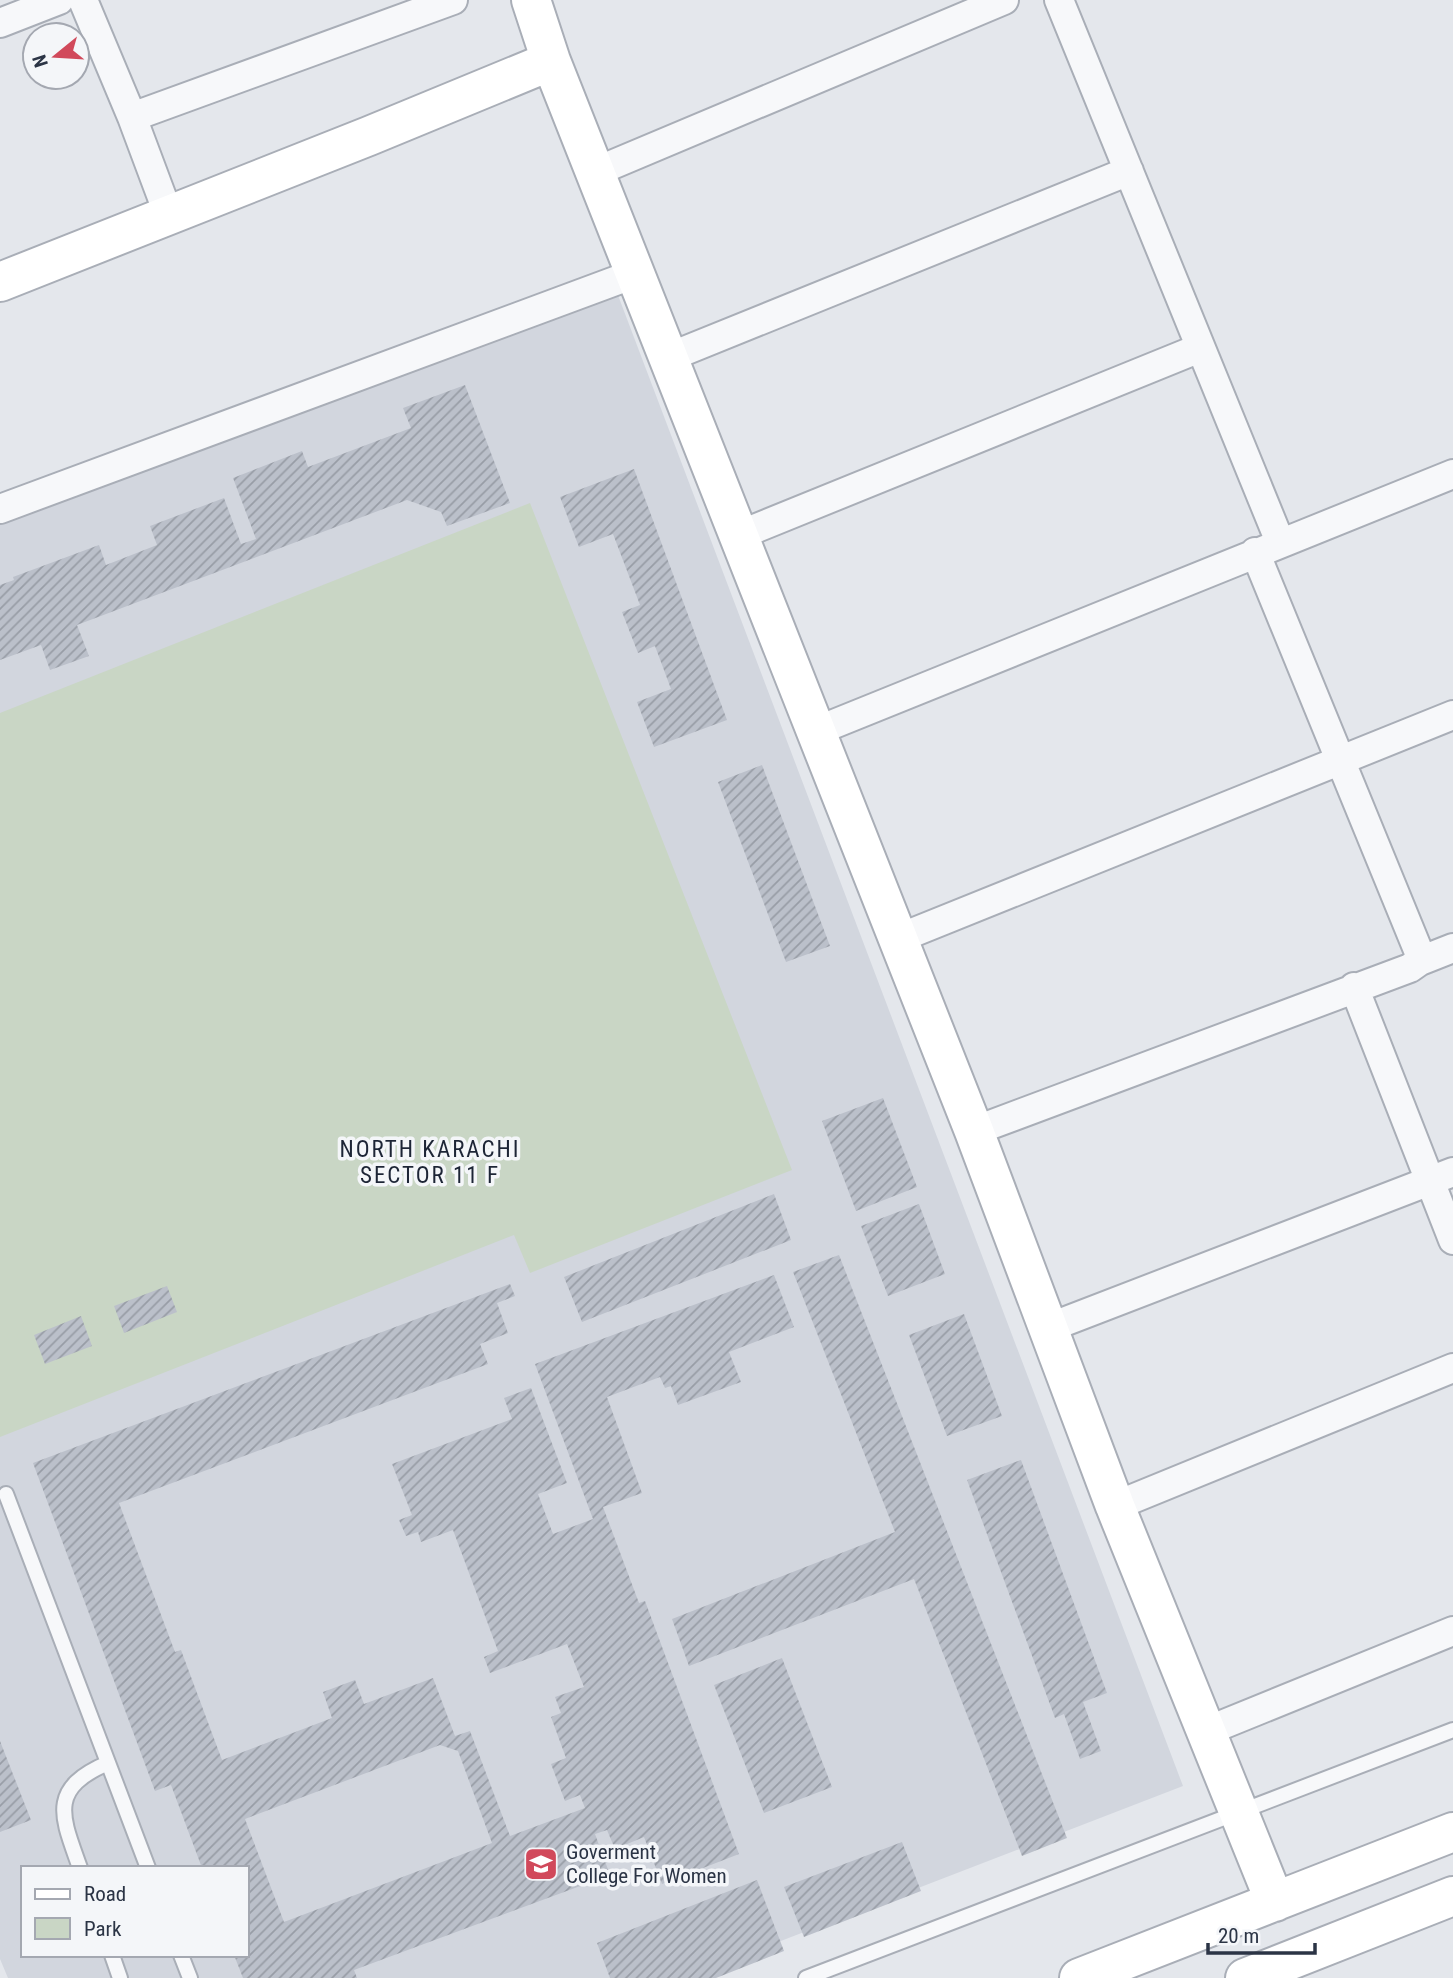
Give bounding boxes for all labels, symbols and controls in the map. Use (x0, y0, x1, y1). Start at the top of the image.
north arrow (21, 21, 91, 91)
text: N (28, 52, 53, 70)
district label: NORTH KARACHI SECTOR 11 F (339, 1136, 521, 1189)
place label: Goverment College For Women (566, 1840, 727, 1888)
school or university icon: Goverment College For Women (522, 1845, 560, 1883)
legend (21, 1866, 248, 1957)
text: Road (84, 1882, 126, 1906)
scale bar (1208, 1912, 1315, 1956)
text: Park (84, 1917, 122, 1941)
text: 20 m (1218, 1924, 1259, 1948)

